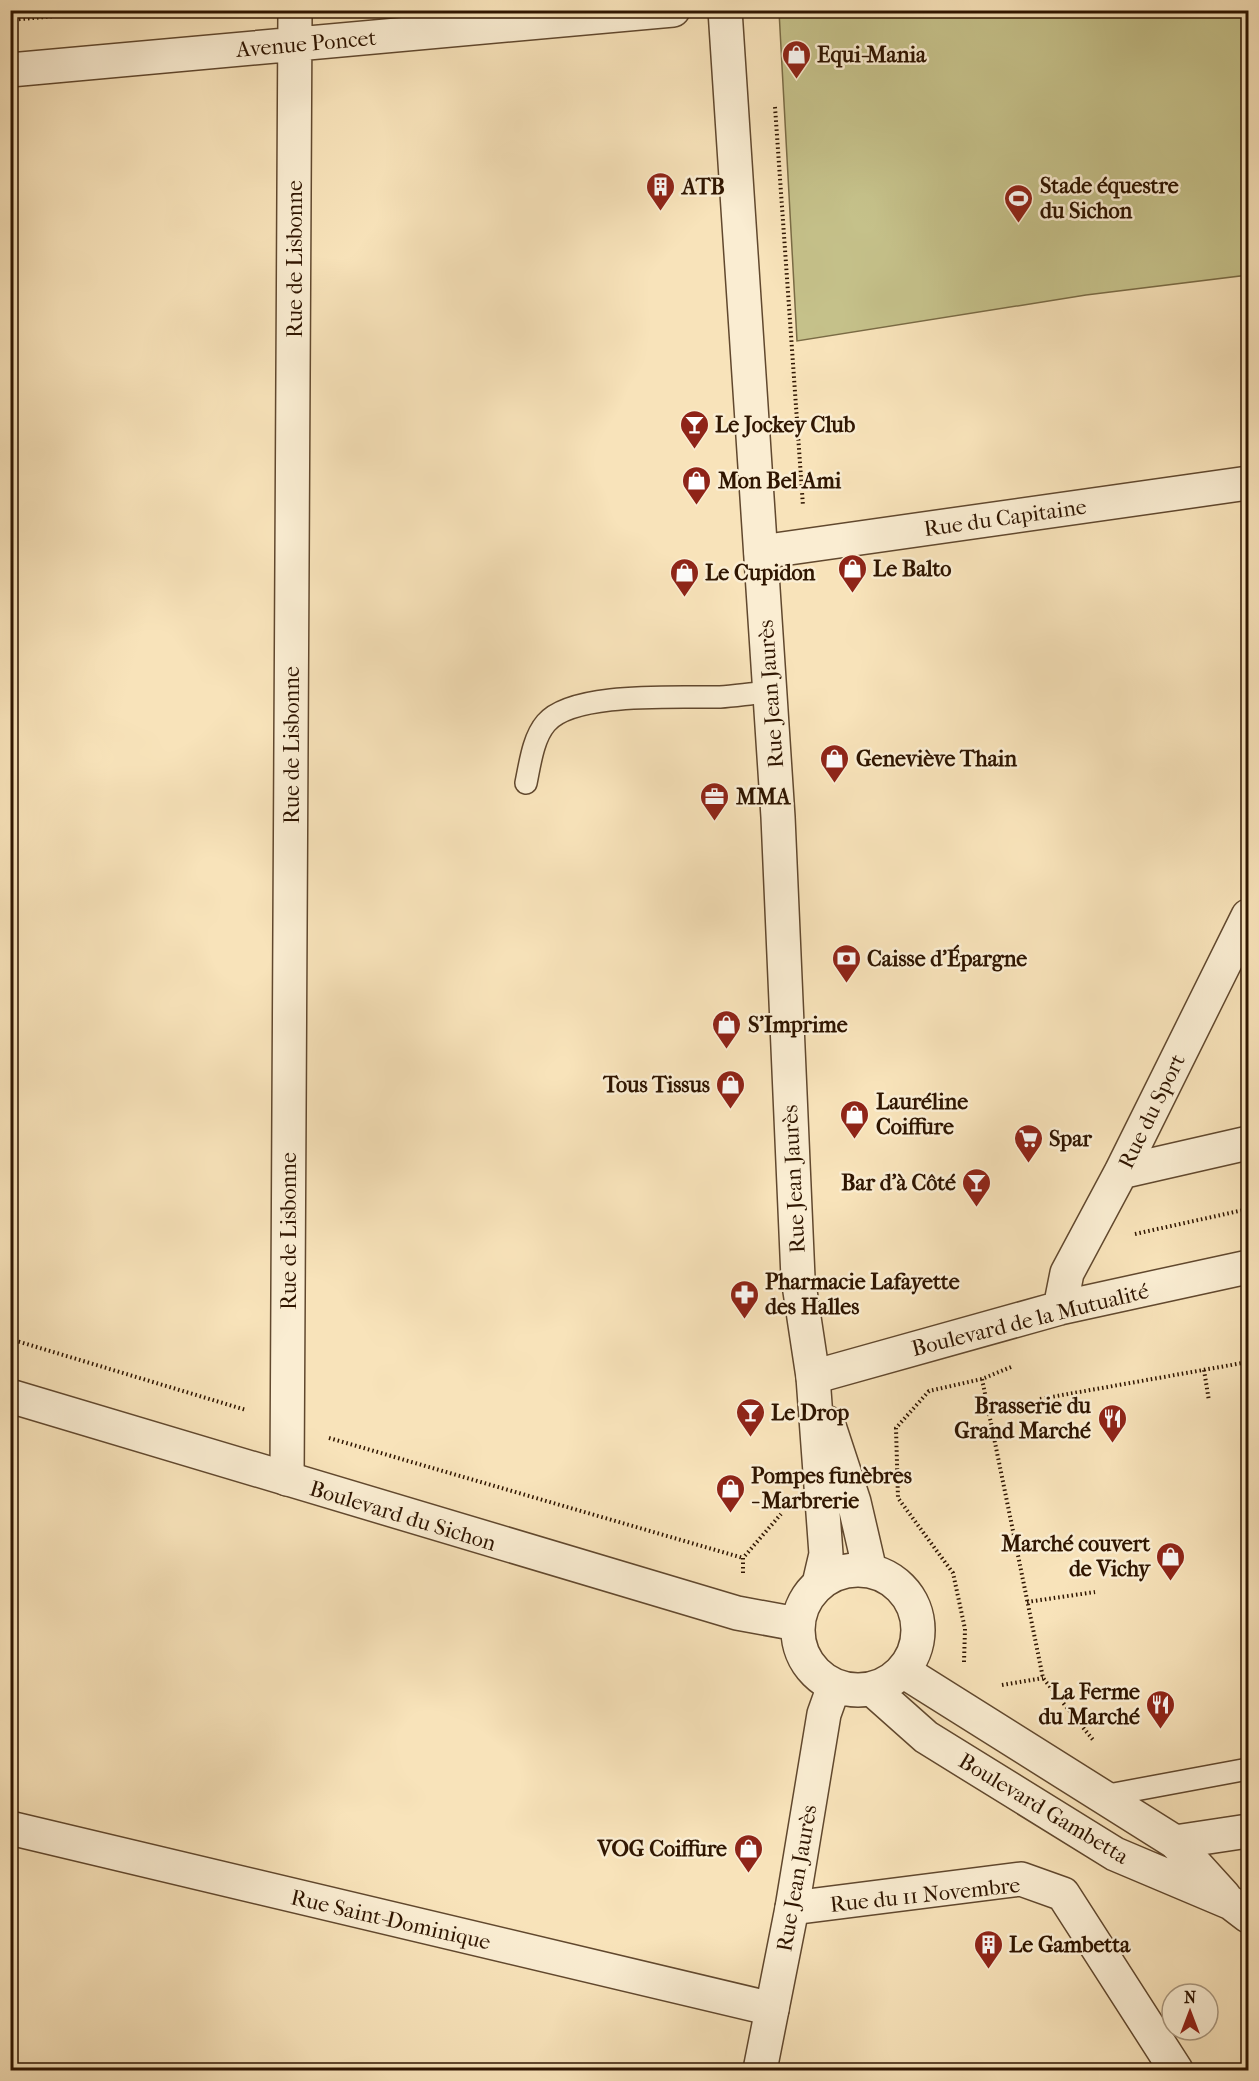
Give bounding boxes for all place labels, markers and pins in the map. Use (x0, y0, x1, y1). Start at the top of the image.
shop icon: Equi-Mania (780, 38, 812, 80)
place label: Equi-Mania (817, 42, 927, 68)
building icon: ATB (645, 170, 677, 212)
place label: Stade équestre du Sichon (1040, 173, 1179, 224)
place label: ATB (680, 174, 725, 200)
sports icon: Stade équestre du Sichon (1003, 182, 1035, 224)
bar icon: Le Jockey Club (678, 408, 710, 450)
place label: Le Jockey Club (715, 412, 856, 438)
shop icon: Mon Bel Ami (681, 464, 713, 506)
place label: Mon Bel Ami (717, 468, 842, 494)
shop icon: Le Balto (836, 552, 868, 594)
shop icon: Le Cupidon (668, 556, 700, 598)
place label: Le Balto (873, 556, 951, 582)
place label: Le Cupidon (705, 560, 815, 586)
shop icon: Geneviève Thain (819, 742, 851, 784)
place label: Geneviève Thain (856, 746, 1017, 772)
office icon: MMA (699, 780, 731, 822)
place label: MMA (735, 784, 791, 810)
bank icon: Caisse d'Épargne (830, 942, 862, 984)
place label: Caisse d'Épargne (867, 944, 1027, 972)
shop icon: S'Imprime (711, 1008, 743, 1050)
place label: S'Imprime (748, 1012, 848, 1038)
shop icon: Tous Tissus (715, 1068, 747, 1110)
place label: Tous Tissus (602, 1072, 710, 1098)
place label: Lauréline Coiffure (876, 1089, 968, 1140)
shop icon: Lauréline Coiffure (839, 1098, 871, 1140)
supermarket icon: Spar (1012, 1122, 1044, 1164)
place label: Spar (1049, 1126, 1092, 1152)
bar icon: Bar d'à Côté (961, 1166, 993, 1208)
place label: Bar d'à Côté (841, 1170, 956, 1196)
place label: Pharmacie Lafayette des Halles (765, 1269, 960, 1320)
pharmacy icon: Pharmacie Lafayette des Halles (728, 1278, 760, 1320)
place label: Brasserie du Grand Marché (954, 1393, 1092, 1444)
bar icon: Le Drop (734, 1396, 766, 1438)
place label: Le Drop (771, 1400, 849, 1426)
restaurant icon: Brasserie du Grand Marché (1096, 1402, 1128, 1444)
place label: Pompes funèbres - Marbrerie (751, 1463, 912, 1514)
shop icon: Pompes funèbres - Marbrerie (714, 1472, 746, 1514)
place label: Marché couvert de Vichy (1000, 1531, 1151, 1582)
shop icon: Marché couvert de Vichy (1155, 1540, 1187, 1582)
place label: La Ferme du Marché (1039, 1679, 1140, 1730)
restaurant icon: La Ferme du Marché (1145, 1688, 1177, 1730)
shop icon: VOG Coiffure (732, 1832, 764, 1874)
place label: VOG Coiffure (597, 1836, 727, 1862)
building icon: Le Gambetta (972, 1928, 1004, 1970)
place label: Le Gambetta (1009, 1932, 1131, 1958)

